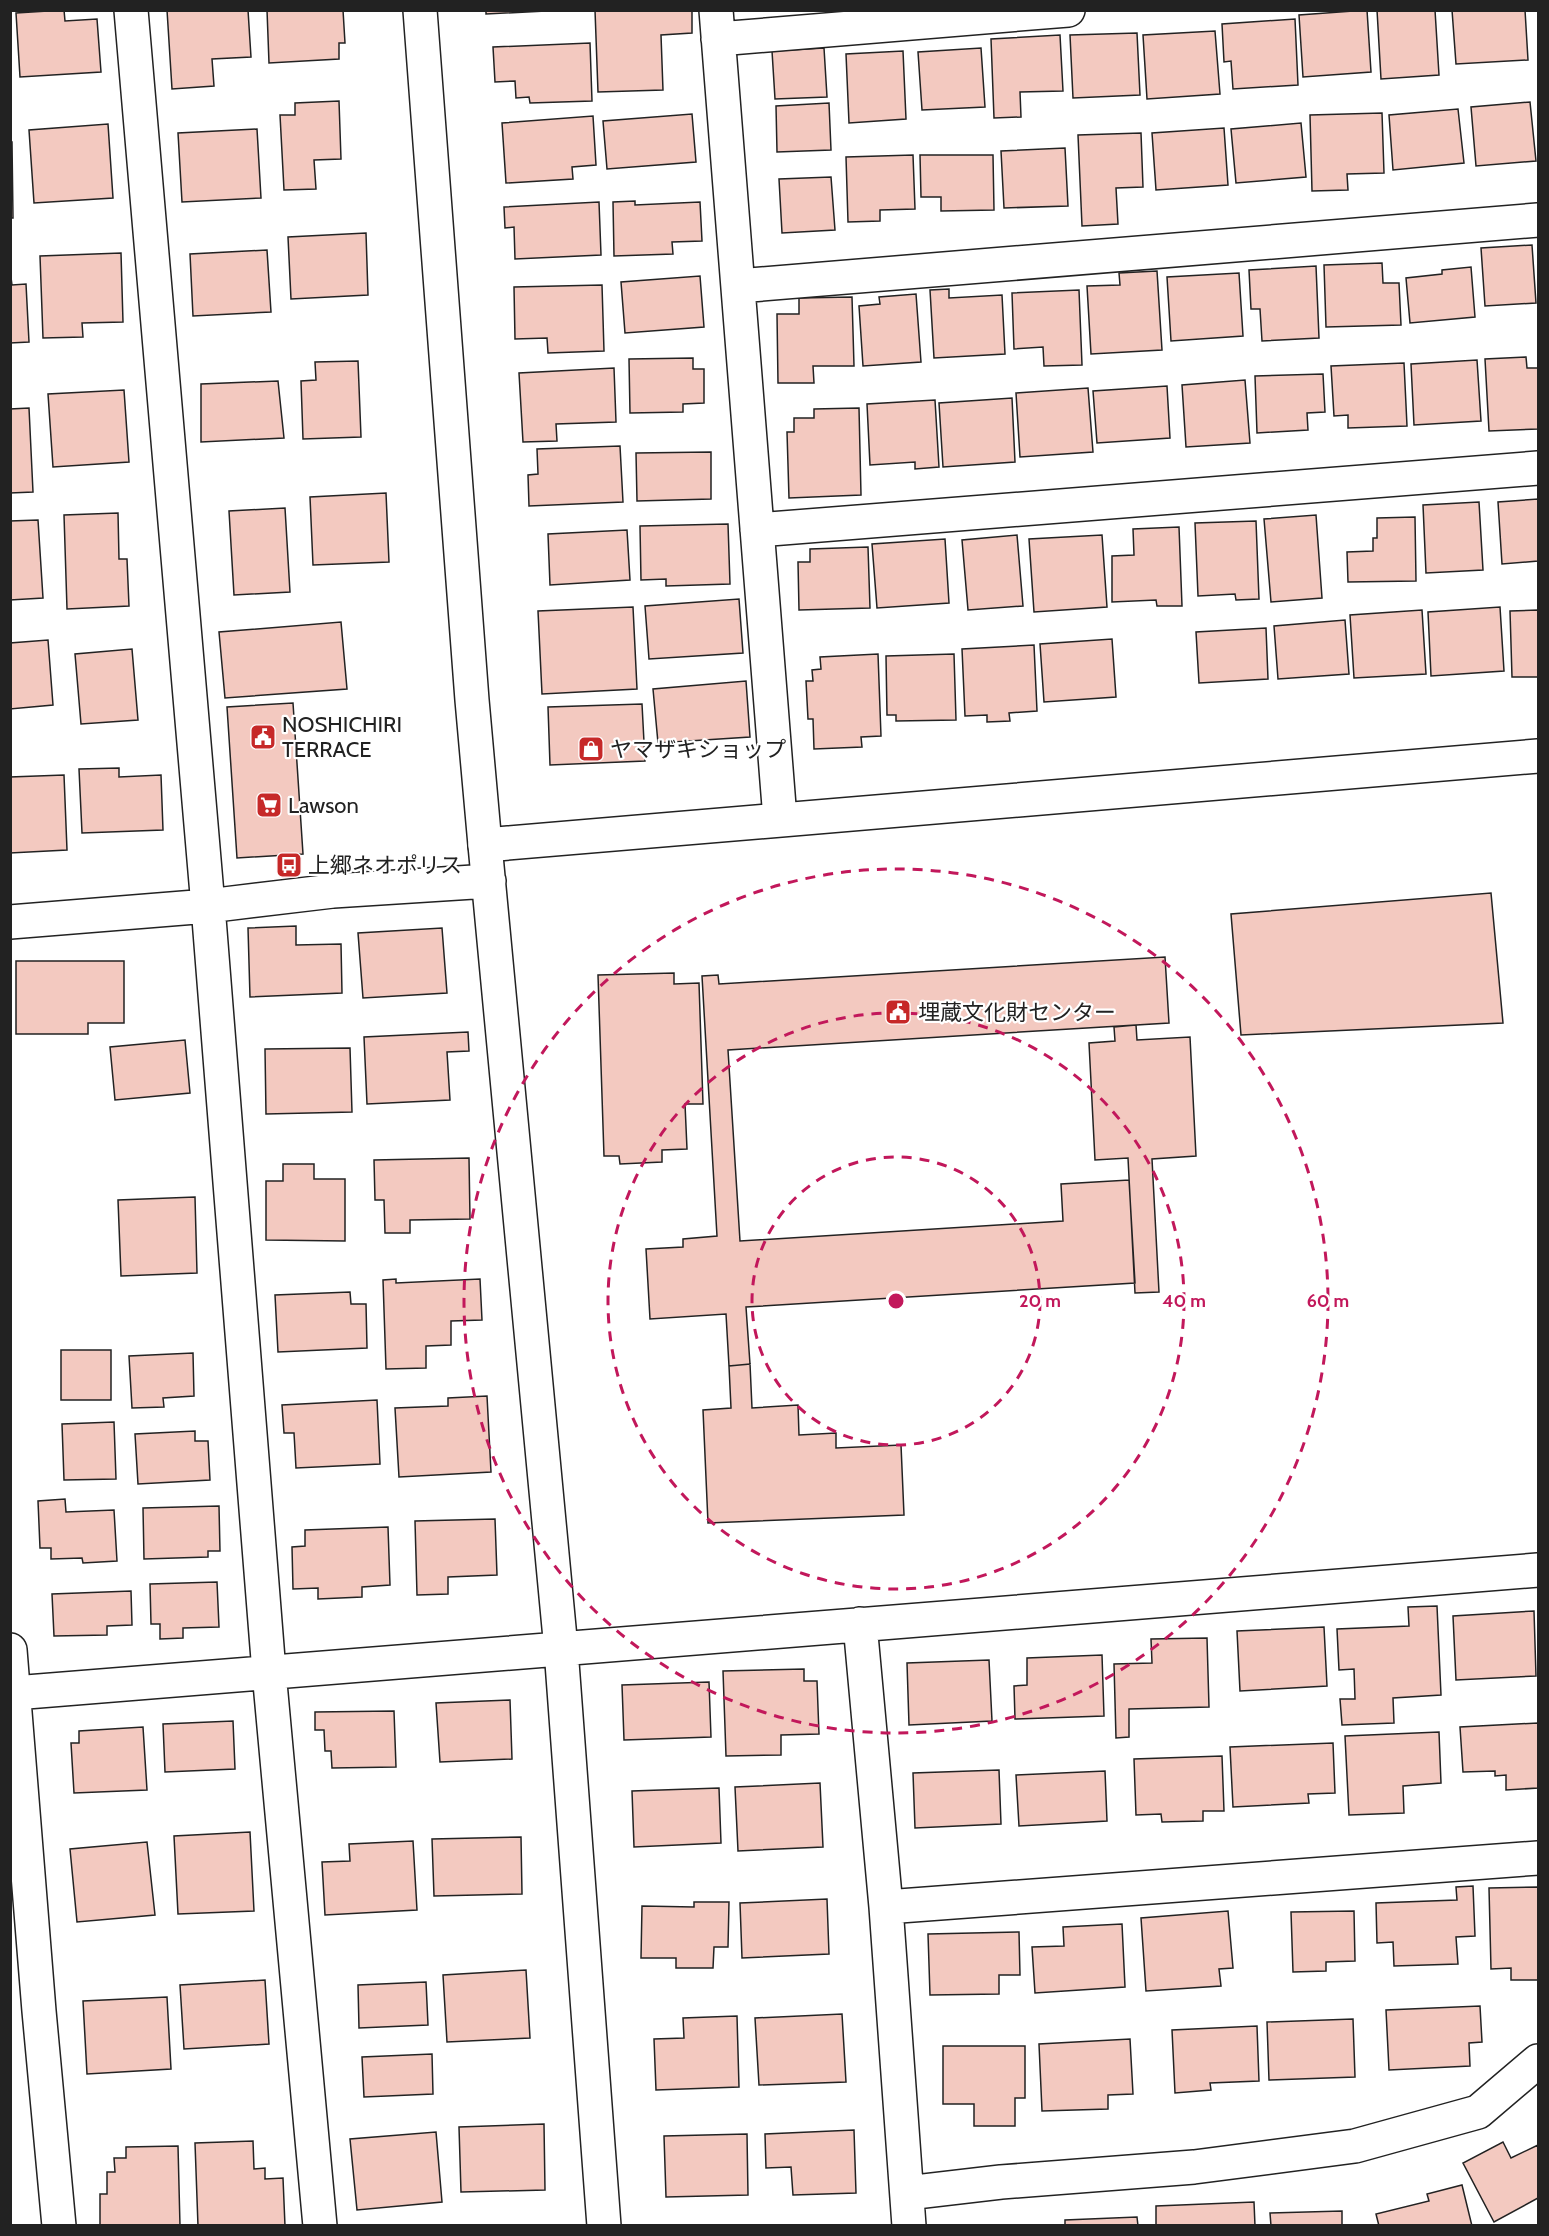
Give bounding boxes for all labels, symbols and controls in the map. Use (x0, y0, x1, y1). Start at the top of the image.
place label: NOSHICHIRI TERRACE (282, 711, 402, 763)
public building icon: NOSHICHIRI TERRACE (248, 722, 278, 752)
shop icon: ヤマザキショップ (576, 734, 606, 764)
place label: ヤマザキショップ (610, 736, 786, 763)
supermarket icon: Lawson (254, 790, 284, 820)
place label: Lawson (288, 792, 359, 819)
bus stop icon: 上郷ネオポリス (274, 850, 304, 880)
place label: 上郷ネオポリス (308, 852, 462, 879)
public building icon: 埋蔵文化財センター (883, 997, 913, 1027)
place label: 埋蔵文化財センター (918, 999, 1116, 1026)
text: 20 m (1019, 1290, 1061, 1312)
text: 40 m (1162, 1290, 1206, 1312)
text: 60 m (1307, 1290, 1349, 1312)
centre of rings (886, 1291, 906, 1311)

